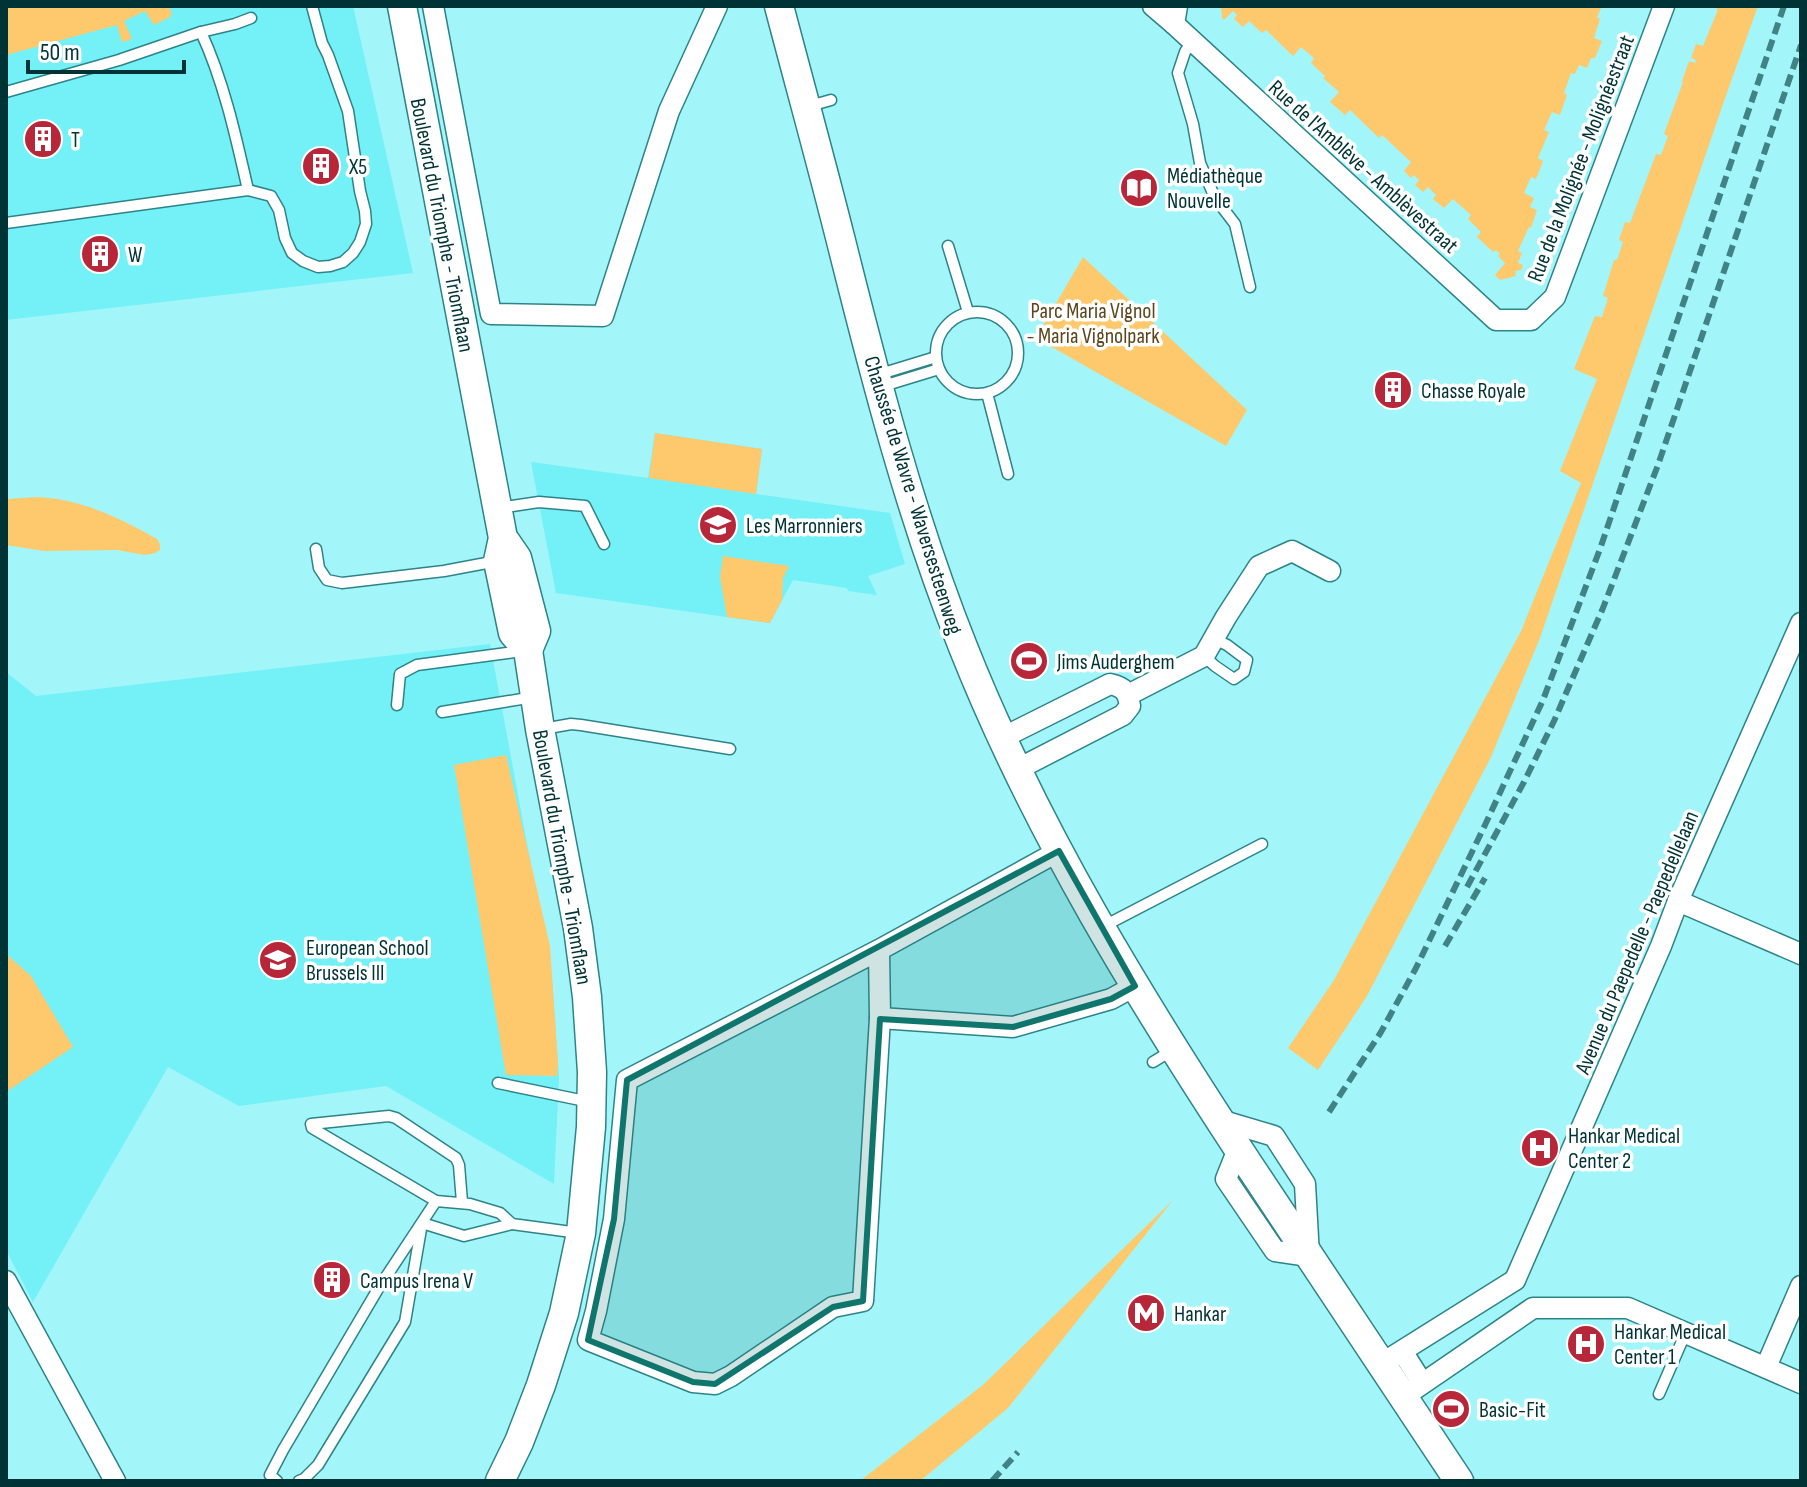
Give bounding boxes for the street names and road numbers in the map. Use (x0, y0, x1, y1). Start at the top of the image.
street label: Rue de la Molignée - Molignéestraat (1522, 31, 1641, 286)
street label: Rue de l'Amblève - Amblèvestraat (1262, 75, 1464, 260)
street label: Boulevard du Triomphe - Triomflaan (404, 96, 479, 355)
street label: Chaussée de Wavre - Waversesteenweg (857, 353, 968, 638)
street label: Boulevard du Triomphe - Triomflaan (526, 728, 597, 987)
street label: Avenue du Paepedelle - Paepedellelaan (1569, 807, 1705, 1079)

